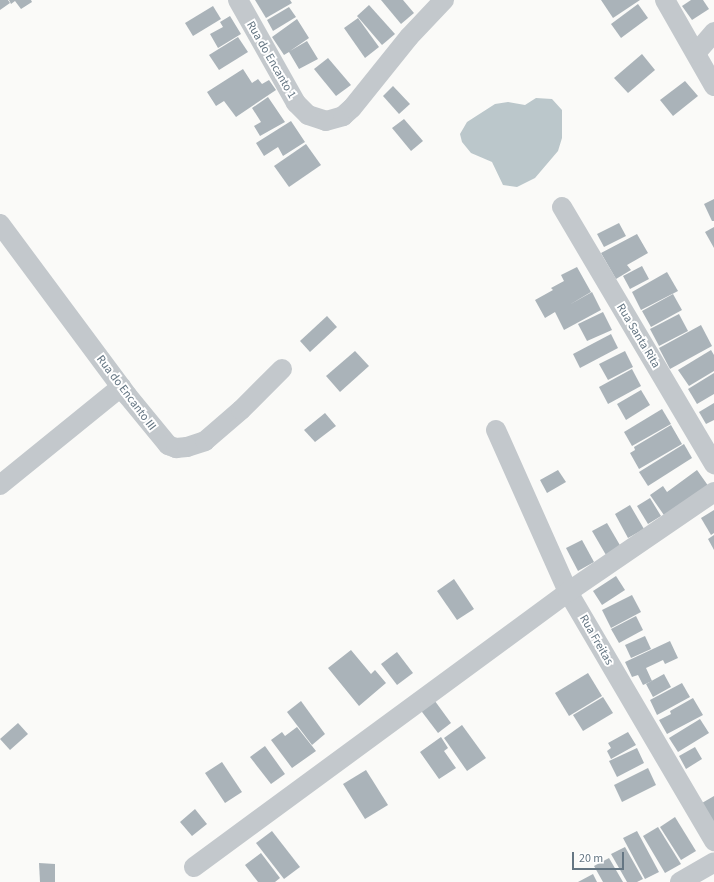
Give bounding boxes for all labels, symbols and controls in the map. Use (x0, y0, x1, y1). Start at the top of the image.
street label: Rua do Encanto 1 (243, 19, 299, 101)
street label: Rua Santa Rita (613, 301, 663, 371)
street label: Rua do Encanto III (93, 353, 159, 433)
street label: Rua Freitas (576, 612, 616, 668)
scale bar (574, 844, 626, 870)
text: 20 m (579, 850, 603, 867)

